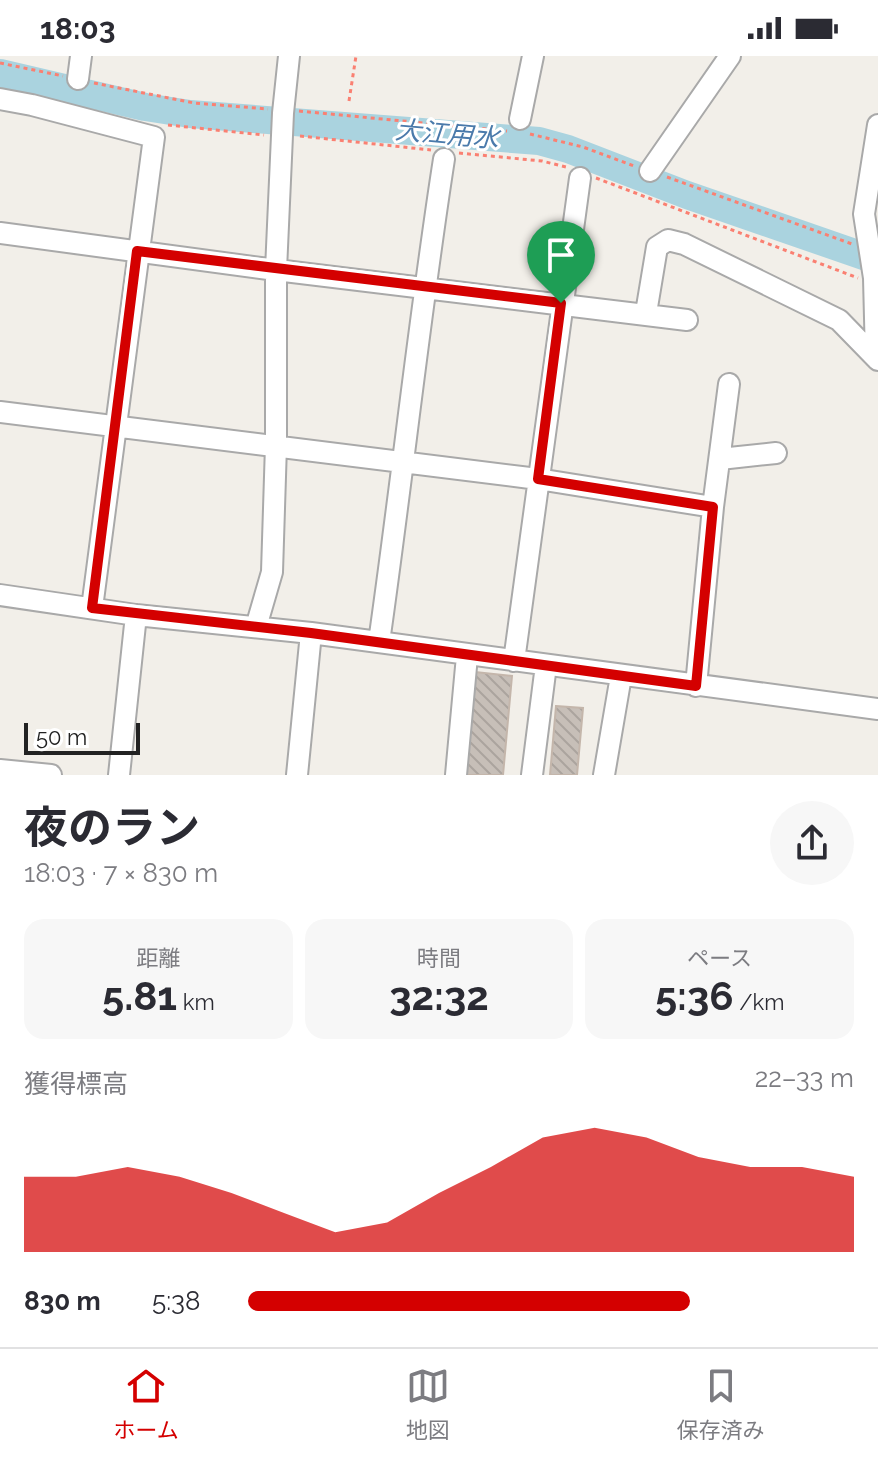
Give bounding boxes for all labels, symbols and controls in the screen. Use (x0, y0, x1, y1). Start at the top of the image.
text: 18:03 (40, 11, 116, 46)
water label: 大江用水 (394, 115, 503, 154)
pin (527, 221, 595, 303)
icon: arrive (539, 233, 583, 277)
scale bar (24, 719, 140, 755)
text: 50 m (36, 724, 87, 750)
button: share (770, 801, 854, 885)
text: 夜のラン (24, 802, 200, 853)
text: 18:03 · 7 × 830 m (24, 858, 218, 888)
text: 距離 (136, 945, 180, 971)
text: 時間 (417, 945, 461, 971)
text: ペース (687, 945, 752, 971)
text: 5.81 (102, 972, 177, 1019)
text: 32:32 (389, 972, 489, 1019)
text: 5:36 (655, 972, 734, 1019)
text: km (177, 989, 215, 1015)
text: /km (734, 989, 784, 1015)
text: 22–33 m (755, 1063, 854, 1093)
text: 獲得標高 (24, 1069, 128, 1099)
text: 830 m (24, 1286, 101, 1316)
text: 5:38 (152, 1286, 200, 1316)
tab: ホーム (113, 1364, 179, 1444)
tab: 地図 (406, 1364, 450, 1444)
tab: 保存済み (677, 1364, 765, 1444)

